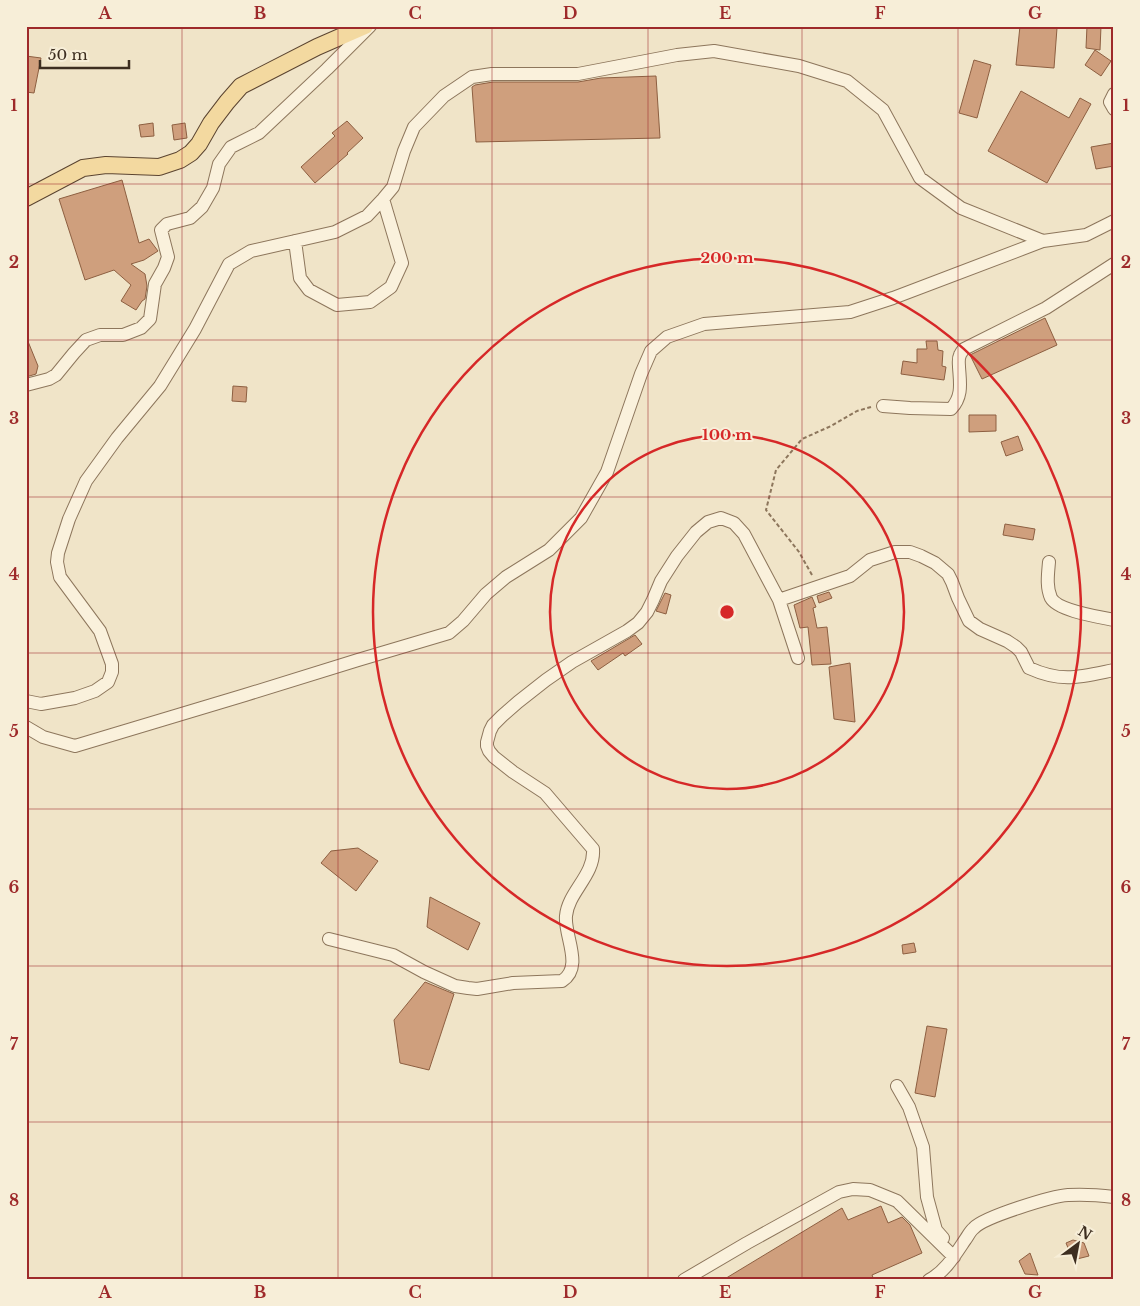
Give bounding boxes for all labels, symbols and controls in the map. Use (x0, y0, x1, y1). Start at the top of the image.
text: A (98, 3, 113, 23)
text: B (254, 3, 267, 23)
text: C (408, 3, 422, 23)
text: D (563, 3, 577, 23)
text: E (719, 3, 731, 23)
text: F (874, 3, 886, 23)
text: G (1028, 3, 1042, 23)
scale bar (40, 38, 129, 70)
text: 50 m (48, 45, 88, 64)
text: 1 (11, 95, 18, 115)
text: 1 (1123, 95, 1130, 115)
text: 200 m (701, 248, 754, 267)
text: 2 (9, 252, 19, 272)
text: 2 (1121, 252, 1131, 272)
text: 3 (9, 408, 19, 428)
text: 3 (1121, 408, 1131, 428)
text: 100 m (702, 425, 752, 444)
text: 4 (9, 564, 19, 584)
text: 4 (1121, 564, 1131, 584)
centre of rings (718, 603, 736, 621)
text: 5 (9, 721, 19, 741)
text: 5 (1121, 721, 1131, 741)
text: 6 (9, 877, 20, 897)
text: 6 (1121, 877, 1132, 897)
text: 7 (10, 1034, 19, 1054)
text: 7 (1122, 1034, 1131, 1054)
text: 8 (9, 1190, 19, 1210)
text: 8 (1121, 1190, 1131, 1210)
north arrow (1052, 1218, 1102, 1268)
text: N (1075, 1222, 1095, 1244)
text: A (98, 1282, 113, 1302)
text: B (254, 1282, 267, 1302)
text: C (408, 1282, 422, 1302)
text: D (563, 1282, 577, 1302)
text: E (719, 1282, 731, 1302)
text: F (874, 1282, 886, 1302)
text: G (1028, 1282, 1042, 1302)

